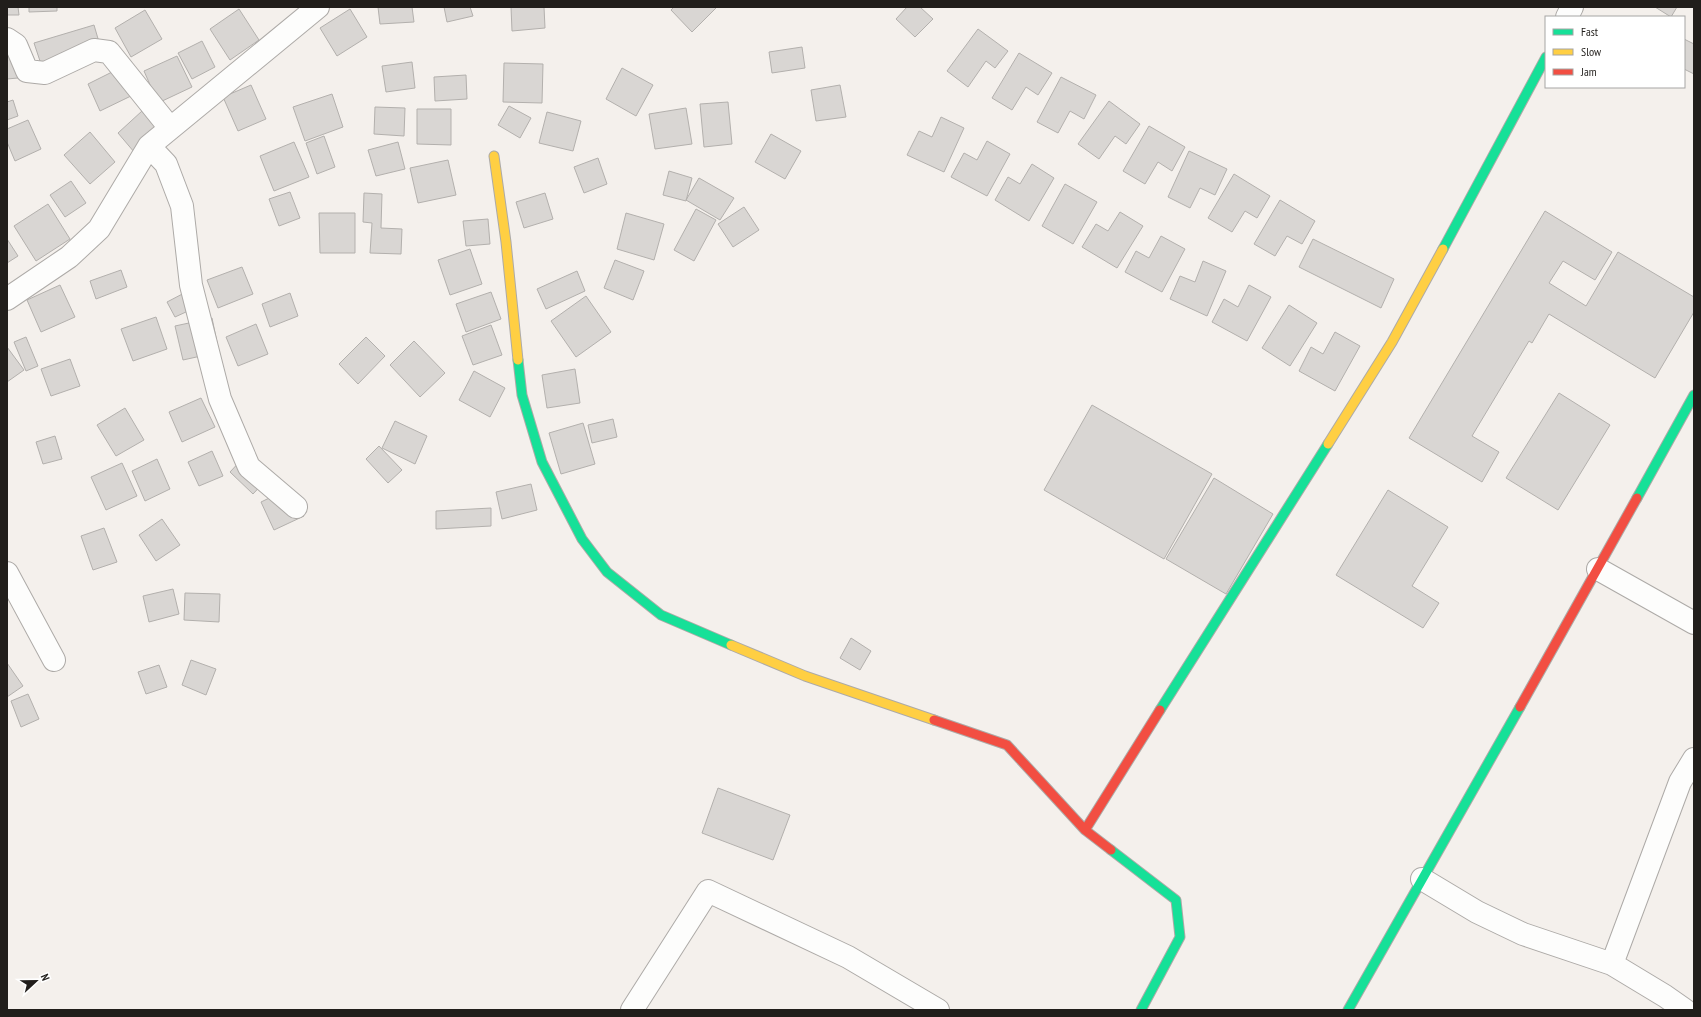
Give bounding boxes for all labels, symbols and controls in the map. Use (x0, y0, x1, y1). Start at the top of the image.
legend (1545, 16, 1685, 88)
text: Fast (1581, 24, 1599, 39)
text: Slow (1581, 44, 1602, 59)
text: Jam (1580, 64, 1597, 79)
north arrow (16, 961, 56, 1001)
text: N (38, 972, 53, 983)

